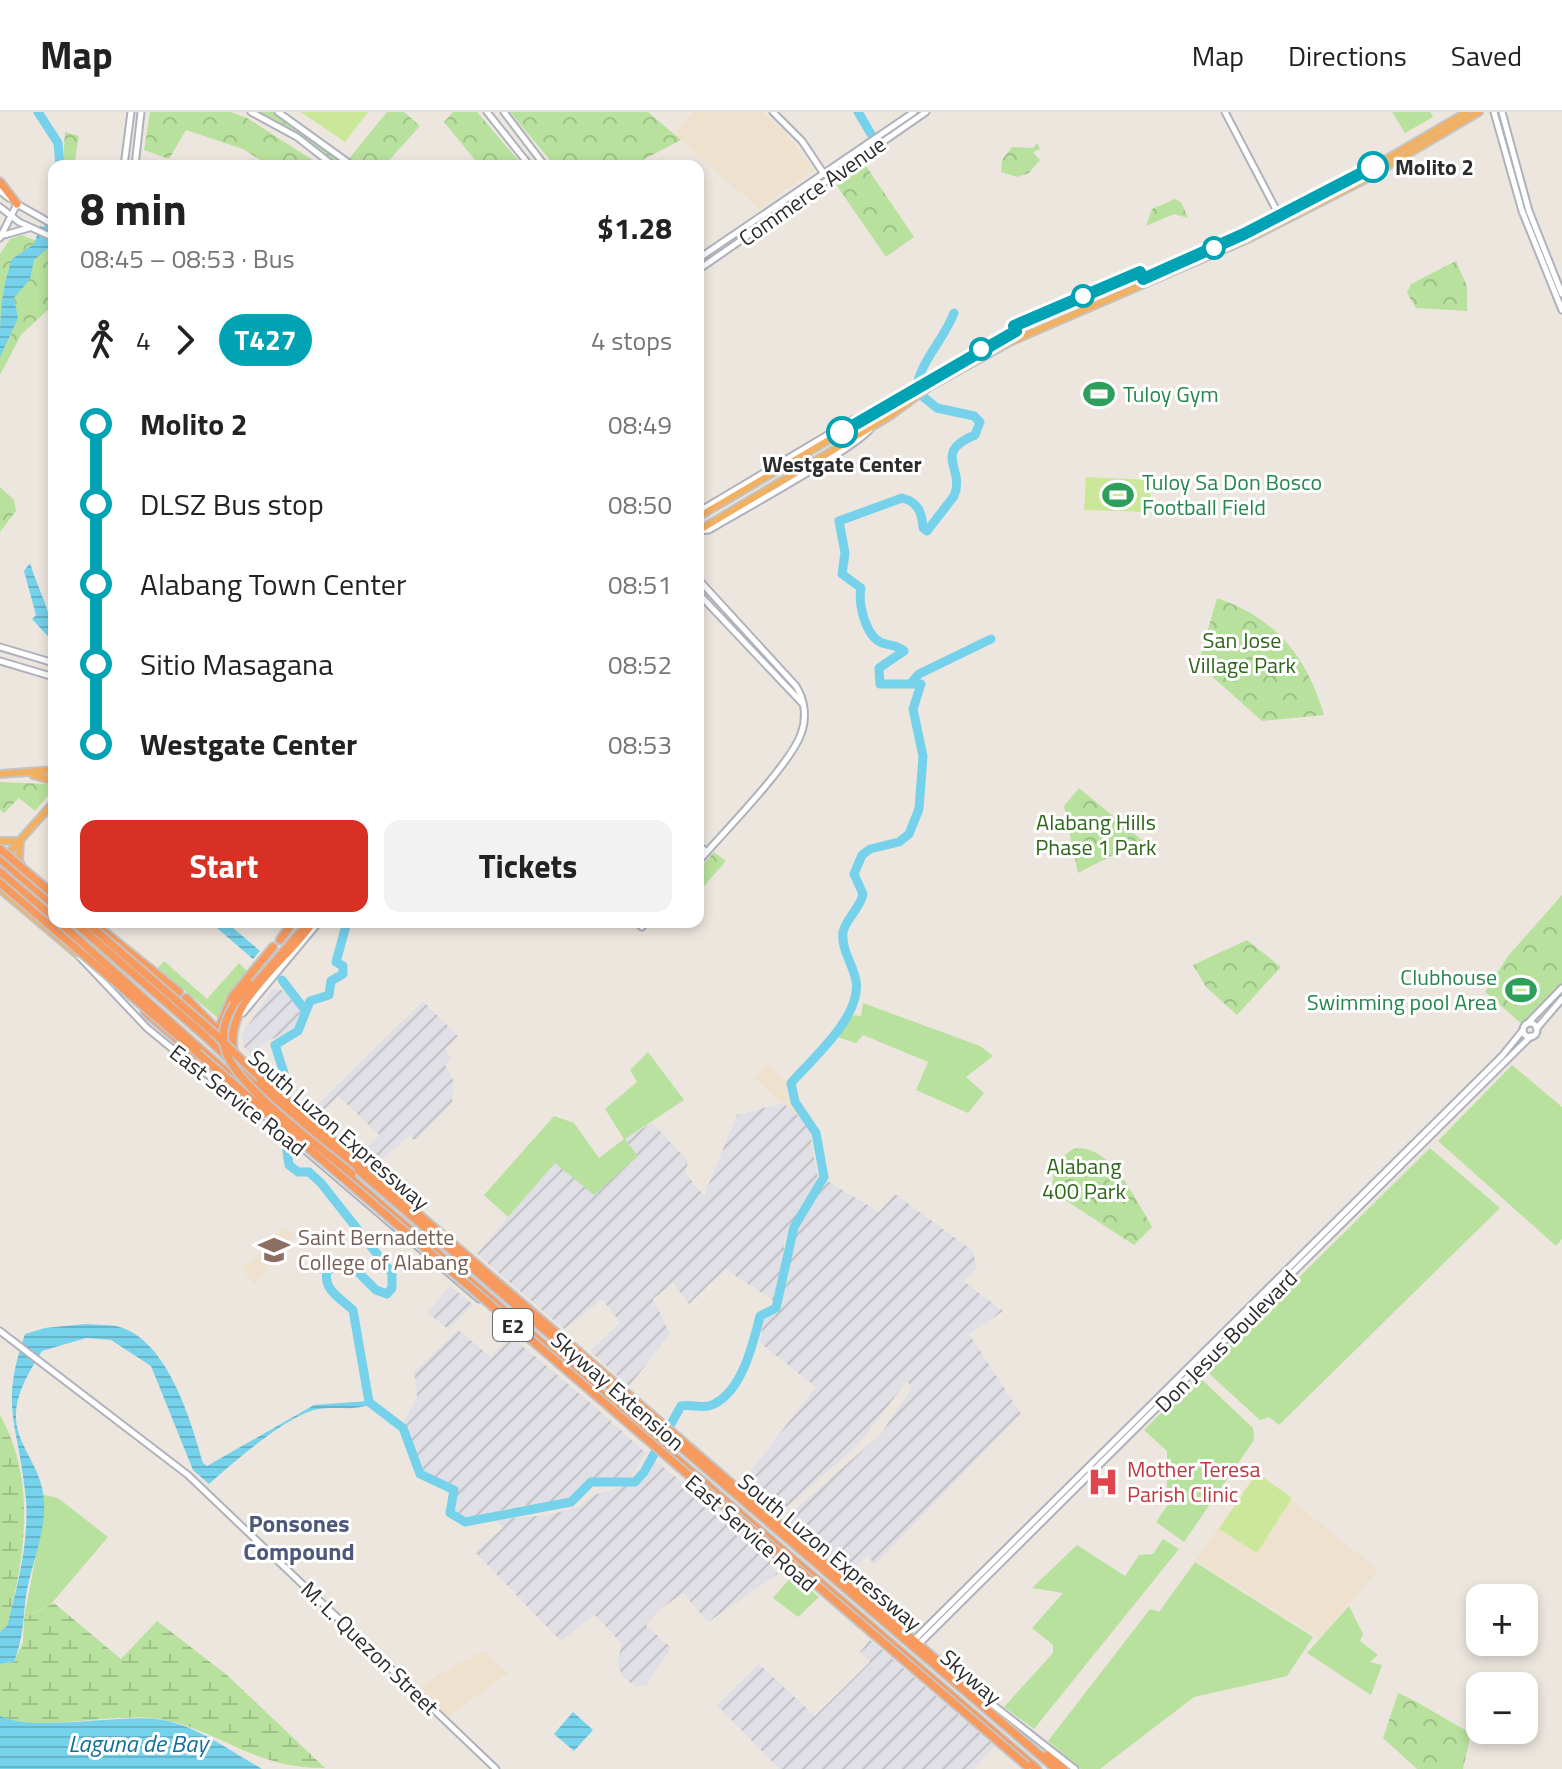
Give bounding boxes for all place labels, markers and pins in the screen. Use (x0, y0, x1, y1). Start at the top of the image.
place label: Molito 2 (1395, 150, 1474, 184)
marker: Molito 2 (1358, 152, 1388, 182)
unlabelled marker (1203, 237, 1225, 259)
unlabelled marker (1072, 285, 1094, 307)
unlabelled marker (970, 338, 992, 360)
sports icon: Tuloy Gym (1082, 377, 1116, 411)
place label: Tuloy Gym (1123, 377, 1219, 411)
marker: Westgate Center (827, 417, 857, 447)
place label: Westgate Center (762, 447, 922, 481)
place label: Tuloy Sa Don Bosco Football Field (1142, 465, 1322, 524)
sports icon: Tuloy Sa Don Bosco Football Field (1101, 478, 1135, 512)
place label: Clubhouse Swimming pool Area (1307, 960, 1497, 1019)
sports icon: Clubhouse Swimming pool Area (1504, 973, 1538, 1007)
place label: Saint Bernadette College of Alabang (298, 1220, 469, 1279)
school or university icon: Saint Bernadette College of Alabang (257, 1233, 291, 1267)
place label: Mother Teresa Parish Clinic (1127, 1452, 1260, 1511)
hospital icon: Mother Teresa Parish Clinic (1086, 1465, 1120, 1499)

